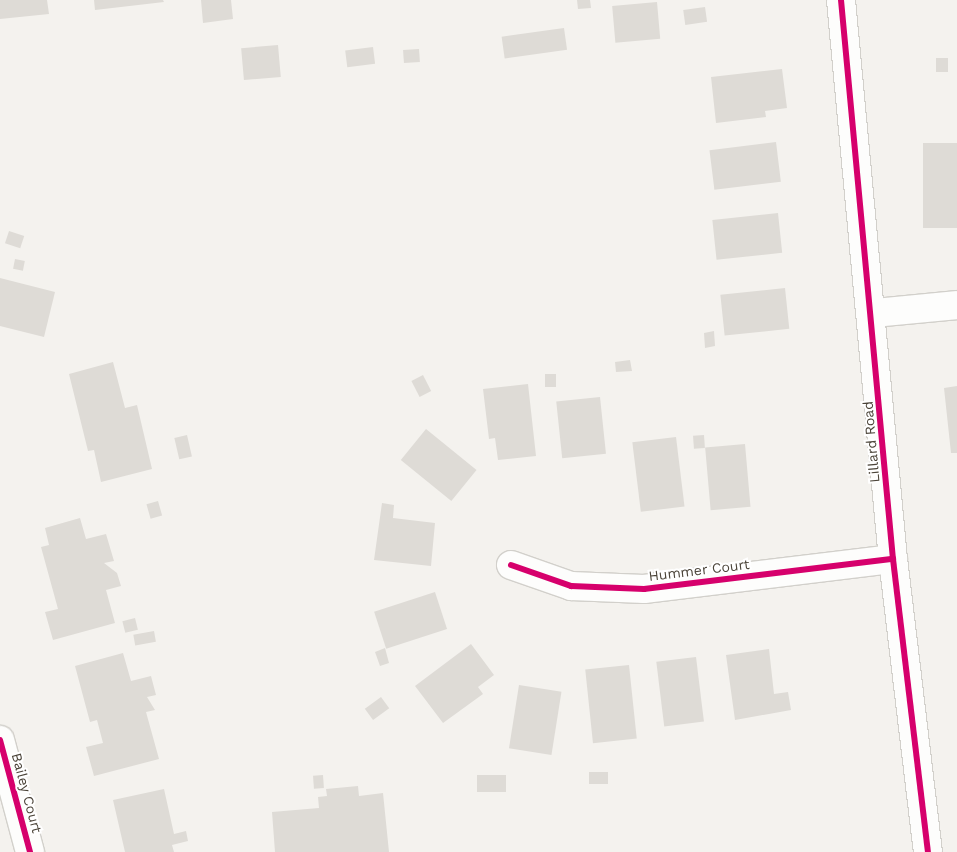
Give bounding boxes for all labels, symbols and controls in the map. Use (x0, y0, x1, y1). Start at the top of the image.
street label: Lillard Road (859, 401, 883, 483)
street label: Hummer Court (647, 555, 751, 585)
street label: Bailey Court (8, 751, 46, 835)

